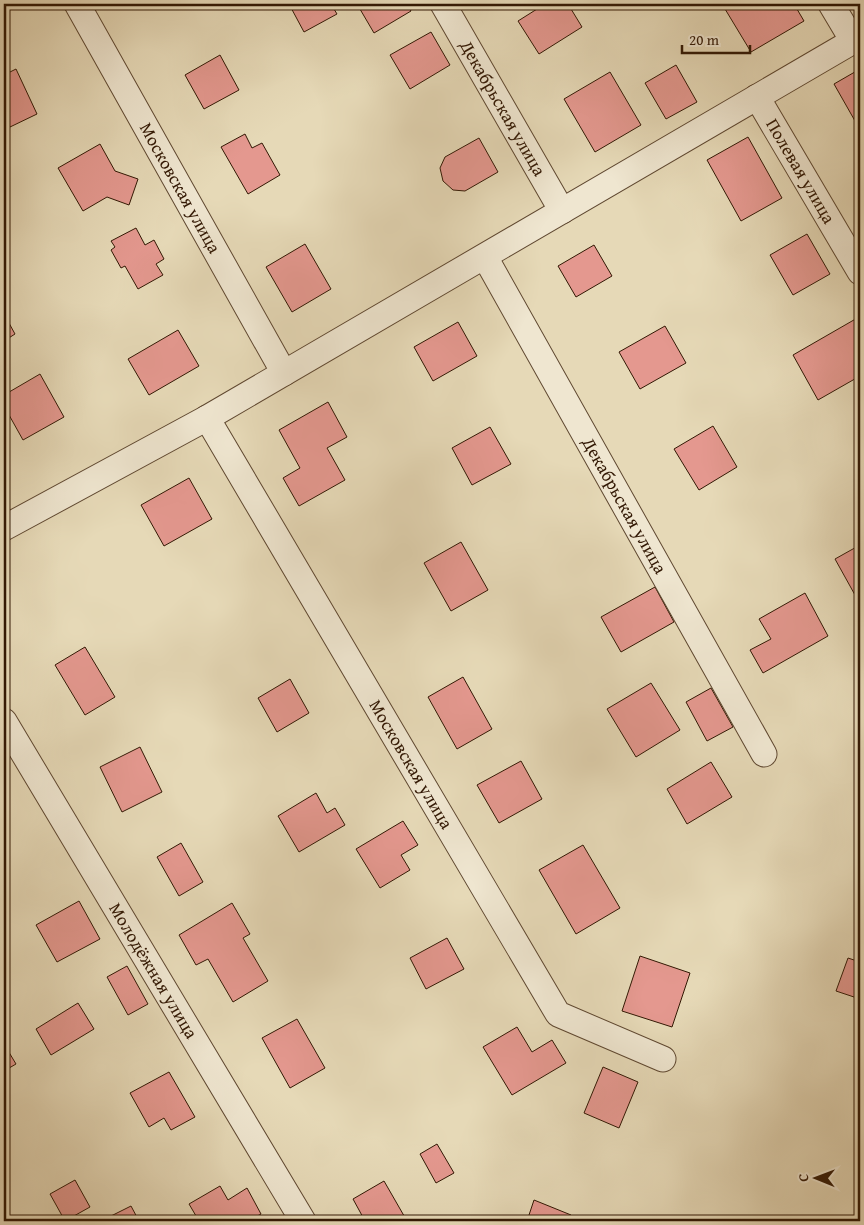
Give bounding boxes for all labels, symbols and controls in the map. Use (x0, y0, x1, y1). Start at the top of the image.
scale bar (682, 22, 749, 54)
text: 20 m (689, 29, 720, 50)
street label: Декабрьская улица (453, 34, 553, 181)
street label: Полевая улица (759, 113, 843, 229)
street label: Московская улица (133, 117, 228, 259)
street label: Декабрьская улица (575, 431, 674, 579)
street label: Московская улица (363, 694, 460, 834)
street label: Молодёжная улица (103, 897, 205, 1044)
north arrow (792, 1152, 842, 1202)
text: С (793, 1174, 813, 1182)

